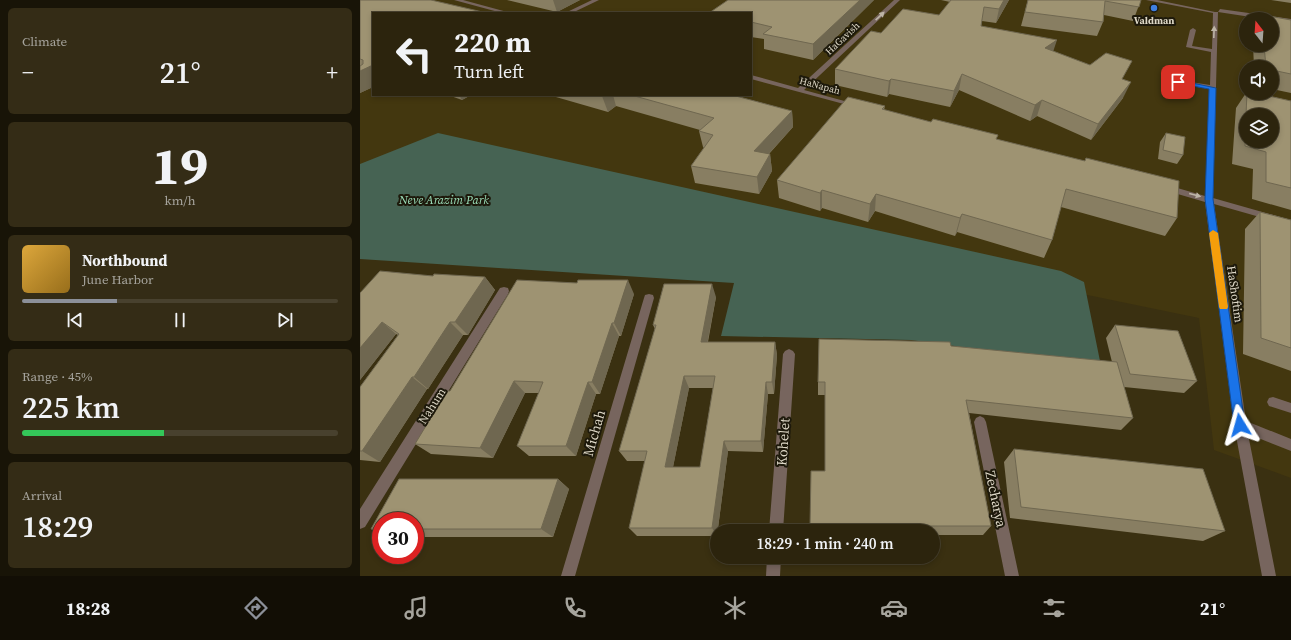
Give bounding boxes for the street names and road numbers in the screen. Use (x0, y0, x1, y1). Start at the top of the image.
street label: HaGavish (822, 19, 862, 58)
street label: HaNapah (798, 74, 842, 97)
street label: HaShoftim (1223, 265, 1247, 324)
street label: Nahum (415, 385, 449, 427)
street label: Michah (578, 407, 610, 459)
street label: Kohelet (771, 417, 795, 467)
street label: Zecharya (980, 469, 1012, 530)

